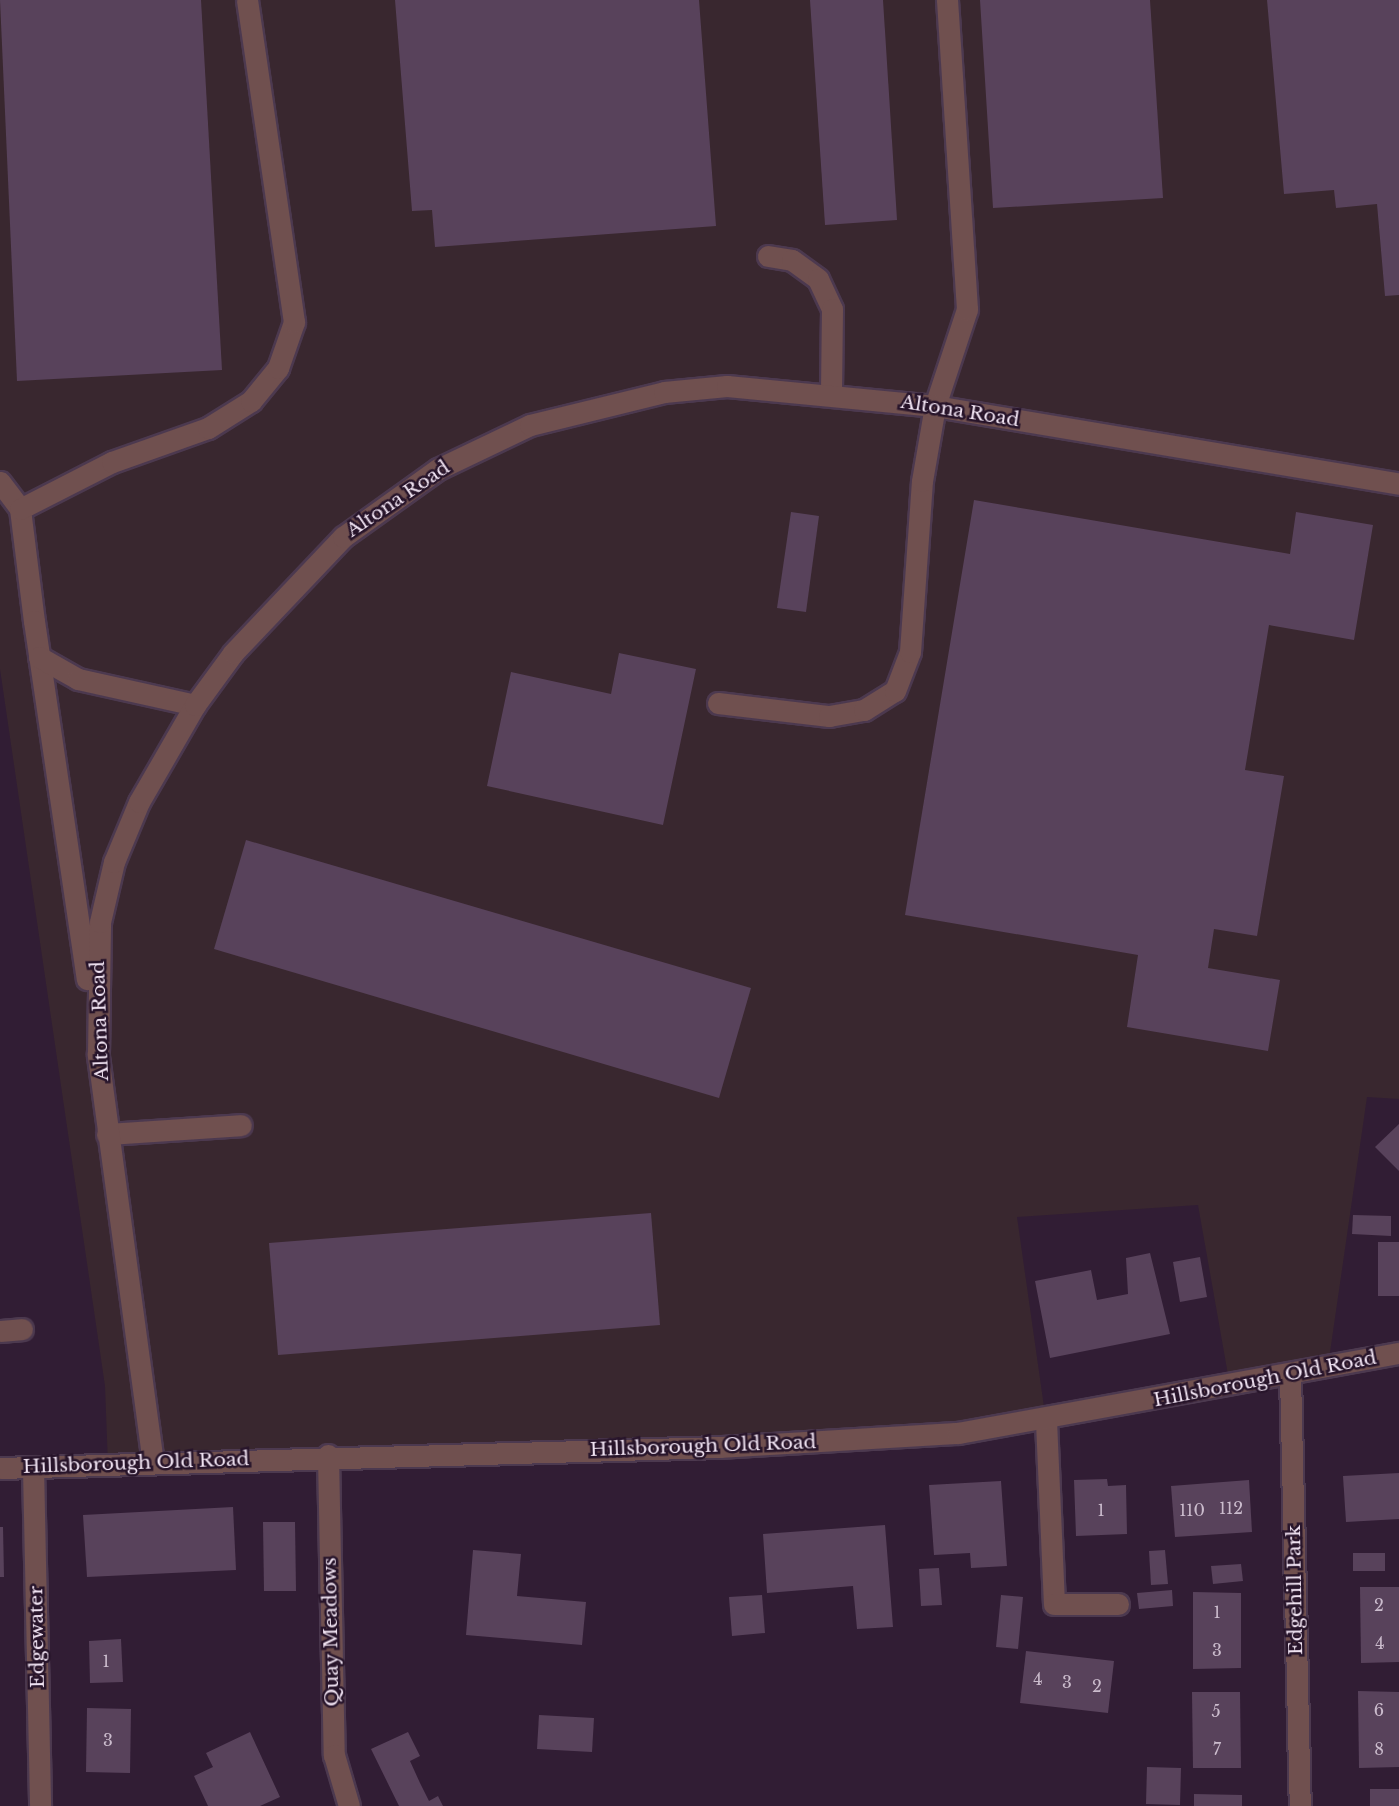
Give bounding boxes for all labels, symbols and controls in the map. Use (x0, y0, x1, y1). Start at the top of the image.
street label: Altona Road (899, 390, 1021, 432)
street label: Altona Road (342, 456, 454, 542)
street label: Altona Road (87, 961, 113, 1081)
street label: Hillsborough Old Road (1152, 1346, 1378, 1412)
street label: Hillsborough Old Road (589, 1431, 817, 1461)
street label: Hillsborough Old Road (22, 1448, 250, 1478)
house number: 112 (1219, 1498, 1243, 1518)
house number: 1 (1097, 1500, 1105, 1520)
house number: 110 (1179, 1500, 1205, 1520)
street label: Edgehill Park (1282, 1525, 1308, 1655)
street label: Quay Meadows (318, 1557, 344, 1707)
street label: Edgewater (25, 1586, 49, 1688)
house number: 2 (1374, 1595, 1384, 1615)
house number: 1 (1213, 1602, 1221, 1622)
house number: 4 (1375, 1633, 1385, 1653)
house number: 3 (1212, 1640, 1222, 1660)
house number: 1 (102, 1651, 110, 1671)
house number: 4 (1033, 1669, 1043, 1689)
house number: 3 (1062, 1672, 1072, 1692)
house number: 2 (1092, 1676, 1102, 1696)
house number: 6 (1374, 1700, 1384, 1720)
house number: 5 (1211, 1701, 1221, 1721)
house number: 3 (103, 1730, 113, 1750)
house number: 7 (1213, 1739, 1221, 1759)
house number: 8 (1374, 1739, 1384, 1759)

